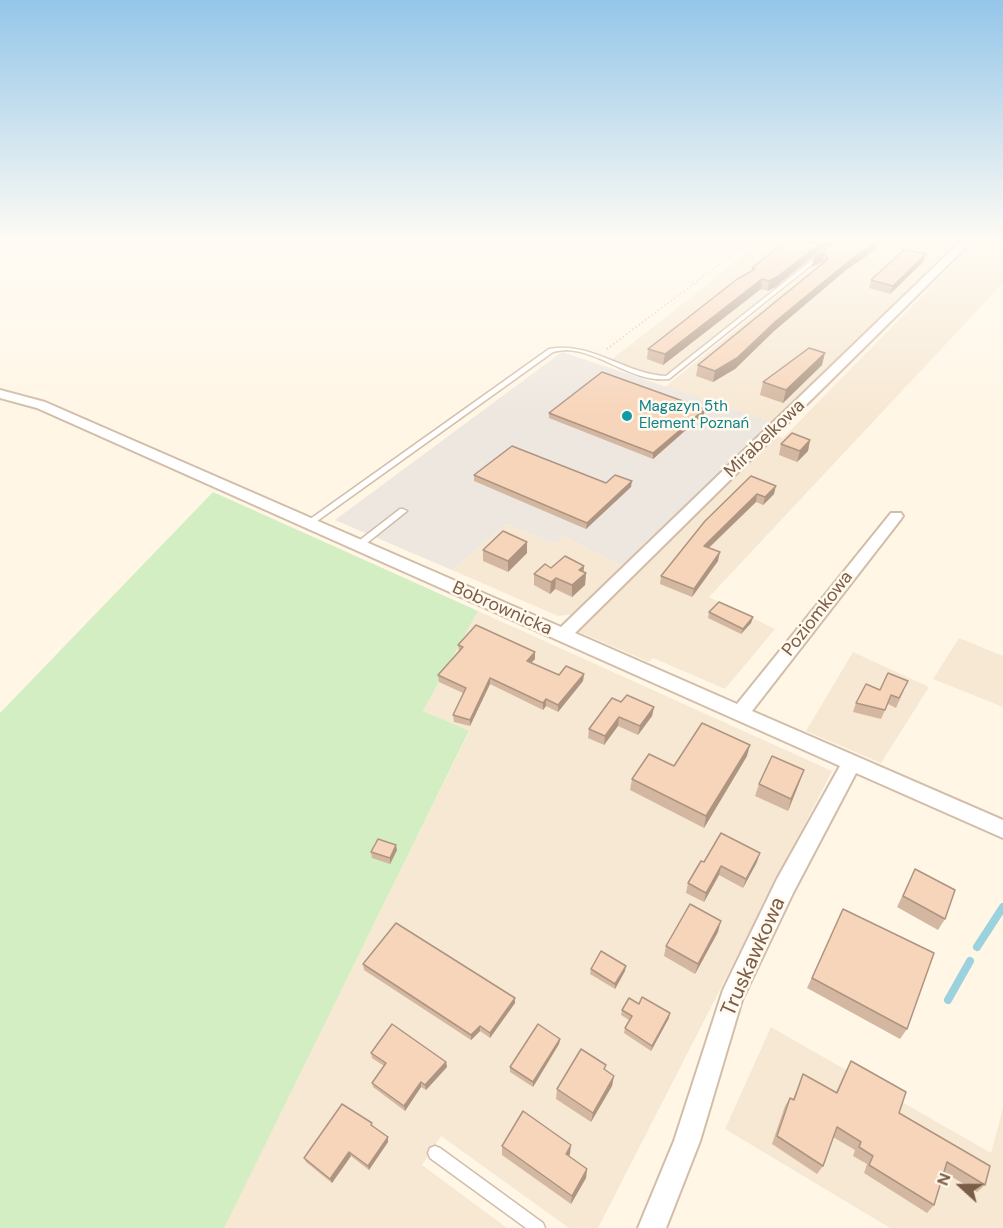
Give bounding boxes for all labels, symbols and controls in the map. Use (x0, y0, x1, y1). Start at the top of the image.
street label: Mirabelkowa (720, 395, 810, 483)
place label: Magazyn 5th Element Poznań (639, 398, 749, 433)
marker: Magazyn 5th Element Poznań (620, 409, 634, 423)
street label: Poziomkowa (778, 567, 858, 661)
street label: Bobrownicka (449, 577, 555, 641)
street label: Truskawkowa (717, 894, 791, 1020)
north arrow (931, 1156, 991, 1216)
text: N (932, 1170, 956, 1189)

